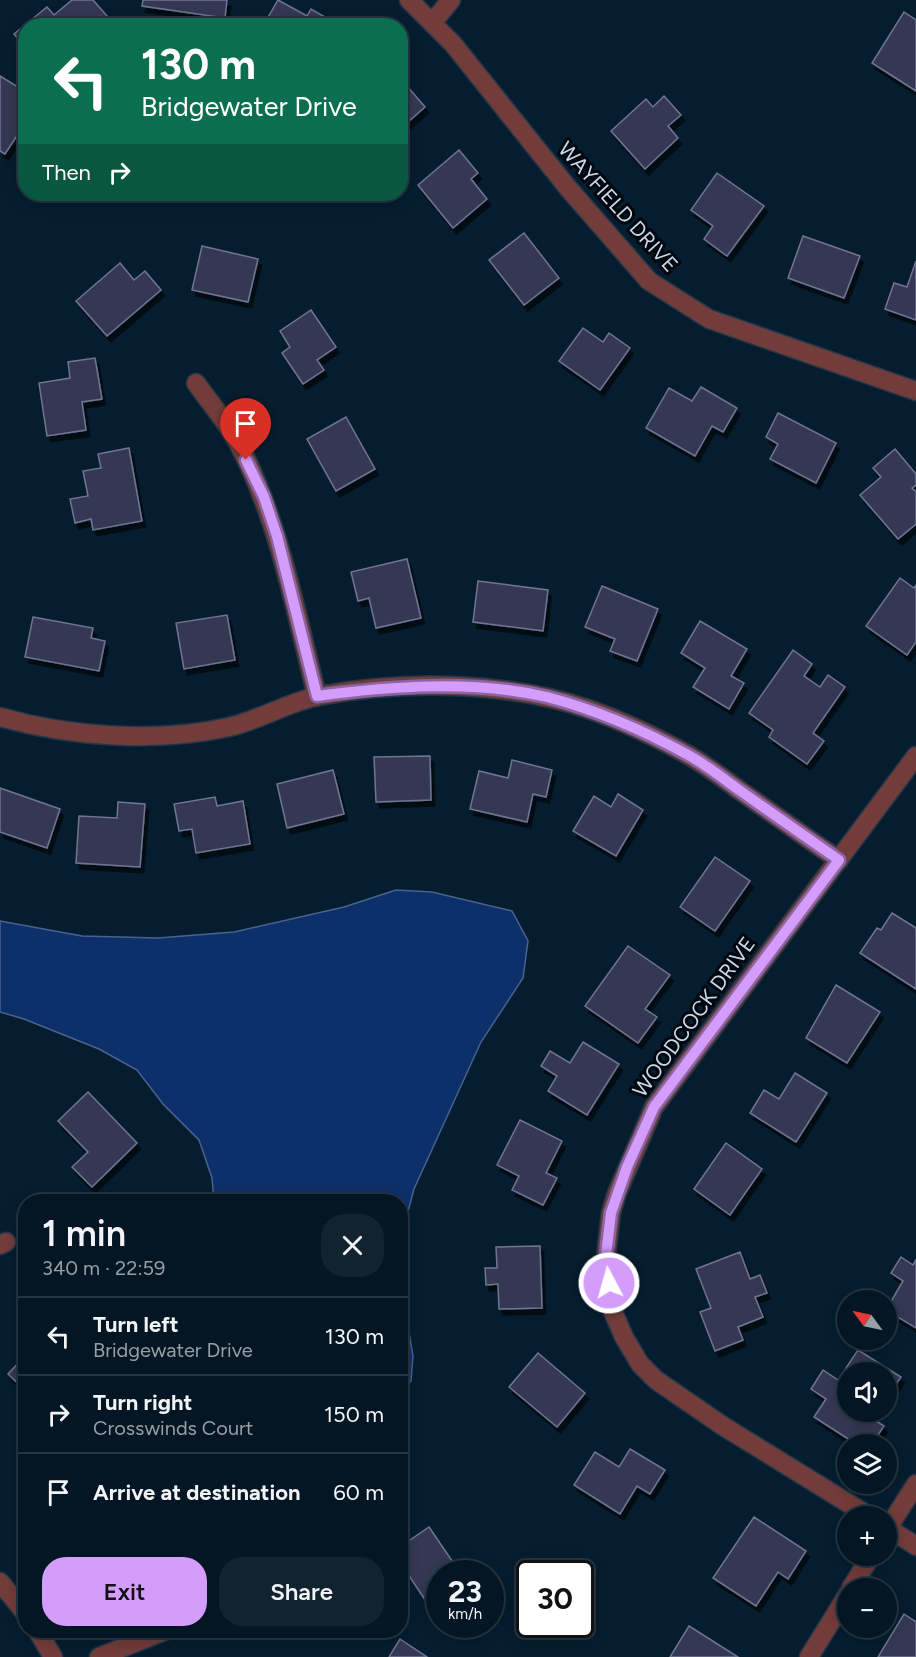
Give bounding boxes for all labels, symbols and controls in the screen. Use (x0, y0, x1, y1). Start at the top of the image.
text: 130 m (141, 39, 256, 90)
icon: left (42, 42, 120, 120)
text: Bridgewater Drive (141, 90, 357, 123)
street label: WAYFIELD DRIVE (553, 136, 683, 277)
icon: right (103, 156, 136, 189)
text: Then (42, 159, 91, 186)
pin (220, 398, 271, 460)
icon: arrive (229, 407, 262, 440)
street label: WOODCOCK DRIVE (627, 932, 760, 1102)
text: 1 min (42, 1212, 126, 1255)
button: close (321, 1214, 384, 1277)
position arrow (577, 1251, 641, 1315)
text: 340 m · 22:59 (42, 1256, 165, 1280)
north arrow (837, 1290, 897, 1350)
map controls (837, 1290, 897, 1638)
text: Turn left (93, 1311, 179, 1338)
icon: left (42, 1320, 75, 1353)
text: 130 m (325, 1323, 384, 1350)
text: Bridgewater Drive (93, 1338, 253, 1362)
button: sound (837, 1362, 897, 1422)
text: Turn right (93, 1389, 192, 1416)
icon: right (42, 1398, 75, 1431)
text: 150 m (324, 1401, 384, 1428)
text: Crosswinds Court (93, 1416, 253, 1440)
button: layers (837, 1434, 897, 1494)
icon: arrive (42, 1476, 75, 1509)
text: Arrive at destination (93, 1479, 301, 1506)
text: 60 m (333, 1479, 384, 1506)
button: + (837, 1506, 897, 1566)
button: Exit (42, 1557, 207, 1626)
button: Share (219, 1557, 384, 1626)
speed limit sign: 30 (516, 1560, 594, 1638)
text: 23 (448, 1573, 482, 1610)
button: − (837, 1578, 897, 1638)
text: km/h (448, 1605, 482, 1623)

